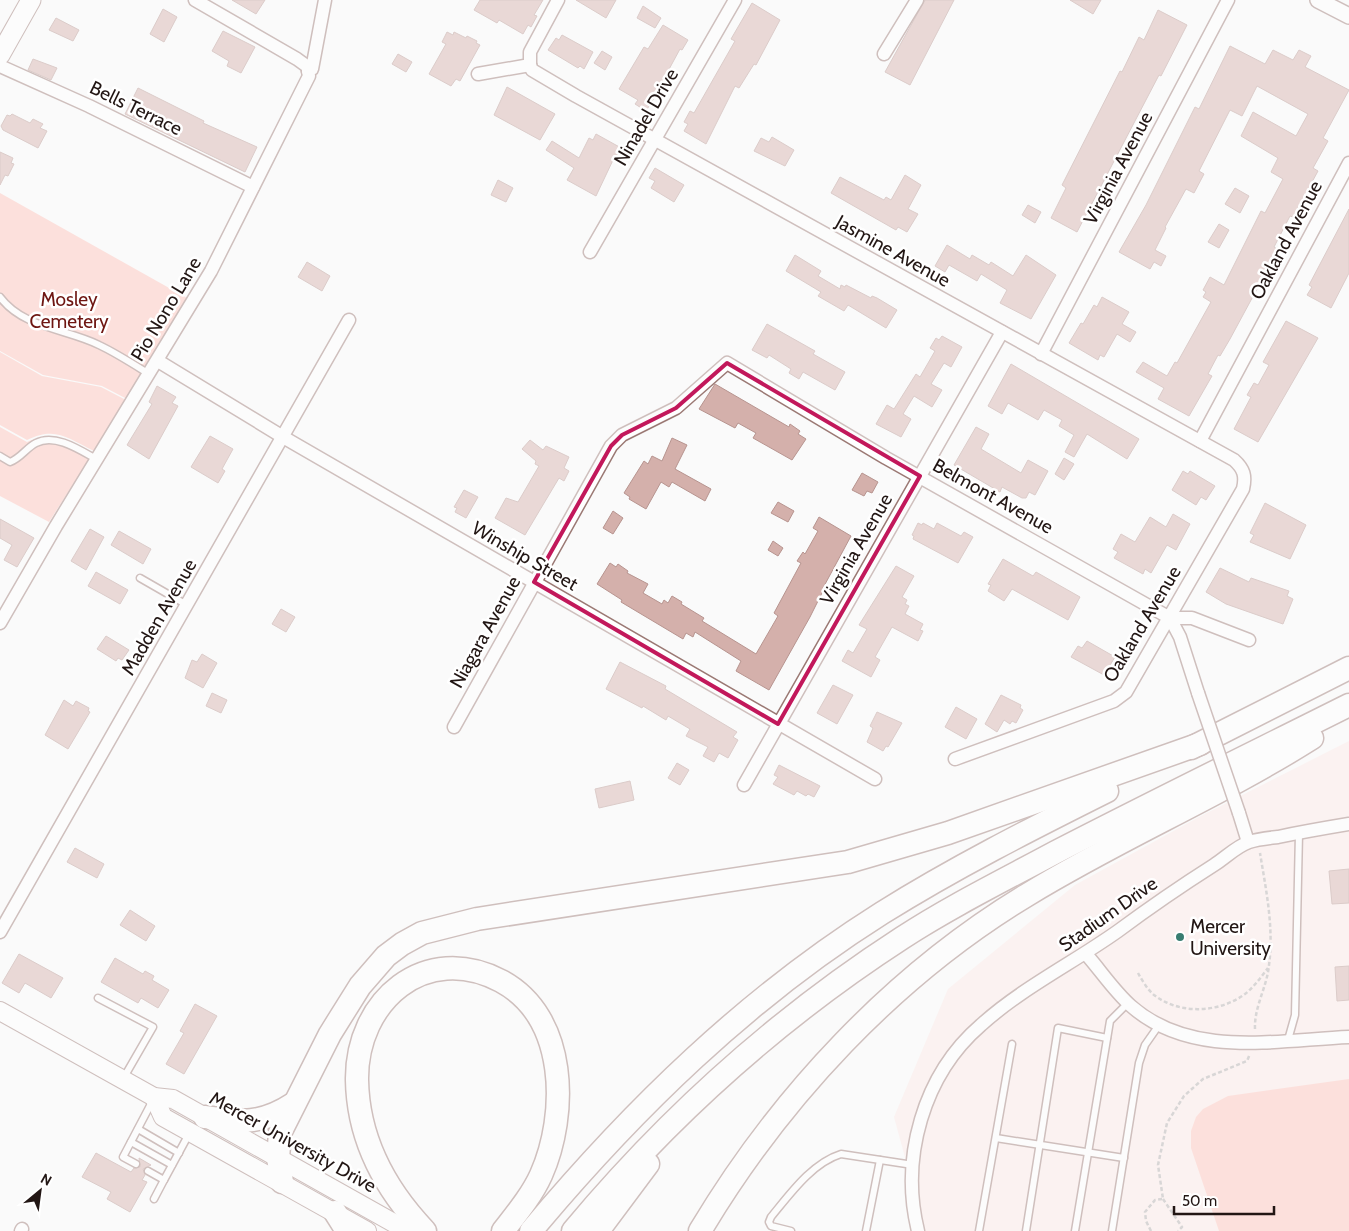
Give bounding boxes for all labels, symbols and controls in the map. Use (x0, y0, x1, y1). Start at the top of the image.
street label: Ninadel Drive (609, 64, 683, 170)
street label: Bells Terrace (86, 76, 186, 140)
street label: Virginia Avenue (1079, 107, 1158, 228)
street label: Oakland Avenue (1245, 176, 1327, 303)
street label: Jasmine Avenue (831, 210, 954, 292)
street label: Pio Nono Lane (126, 253, 206, 365)
park label: Mosley Cemetery (29, 288, 109, 333)
street label: Belmont Avenue (929, 453, 1057, 539)
street label: Virginia Avenue (815, 489, 897, 609)
street label: Winship Street (468, 516, 583, 596)
street label: Madden Avenue (116, 555, 202, 679)
street label: Oakland Avenue (1098, 562, 1186, 686)
street label: Niagara Avenue (445, 572, 525, 692)
street label: Stadium Drive (1055, 872, 1162, 956)
place label: Mercer University (1190, 915, 1271, 960)
marker: Mercer University (1174, 931, 1186, 943)
street label: Mercer University Drive (206, 1087, 381, 1198)
north arrow (15, 1166, 65, 1216)
text: N (38, 1169, 55, 1190)
scale bar (1174, 1184, 1274, 1216)
text: 50 m (1182, 1192, 1217, 1210)

